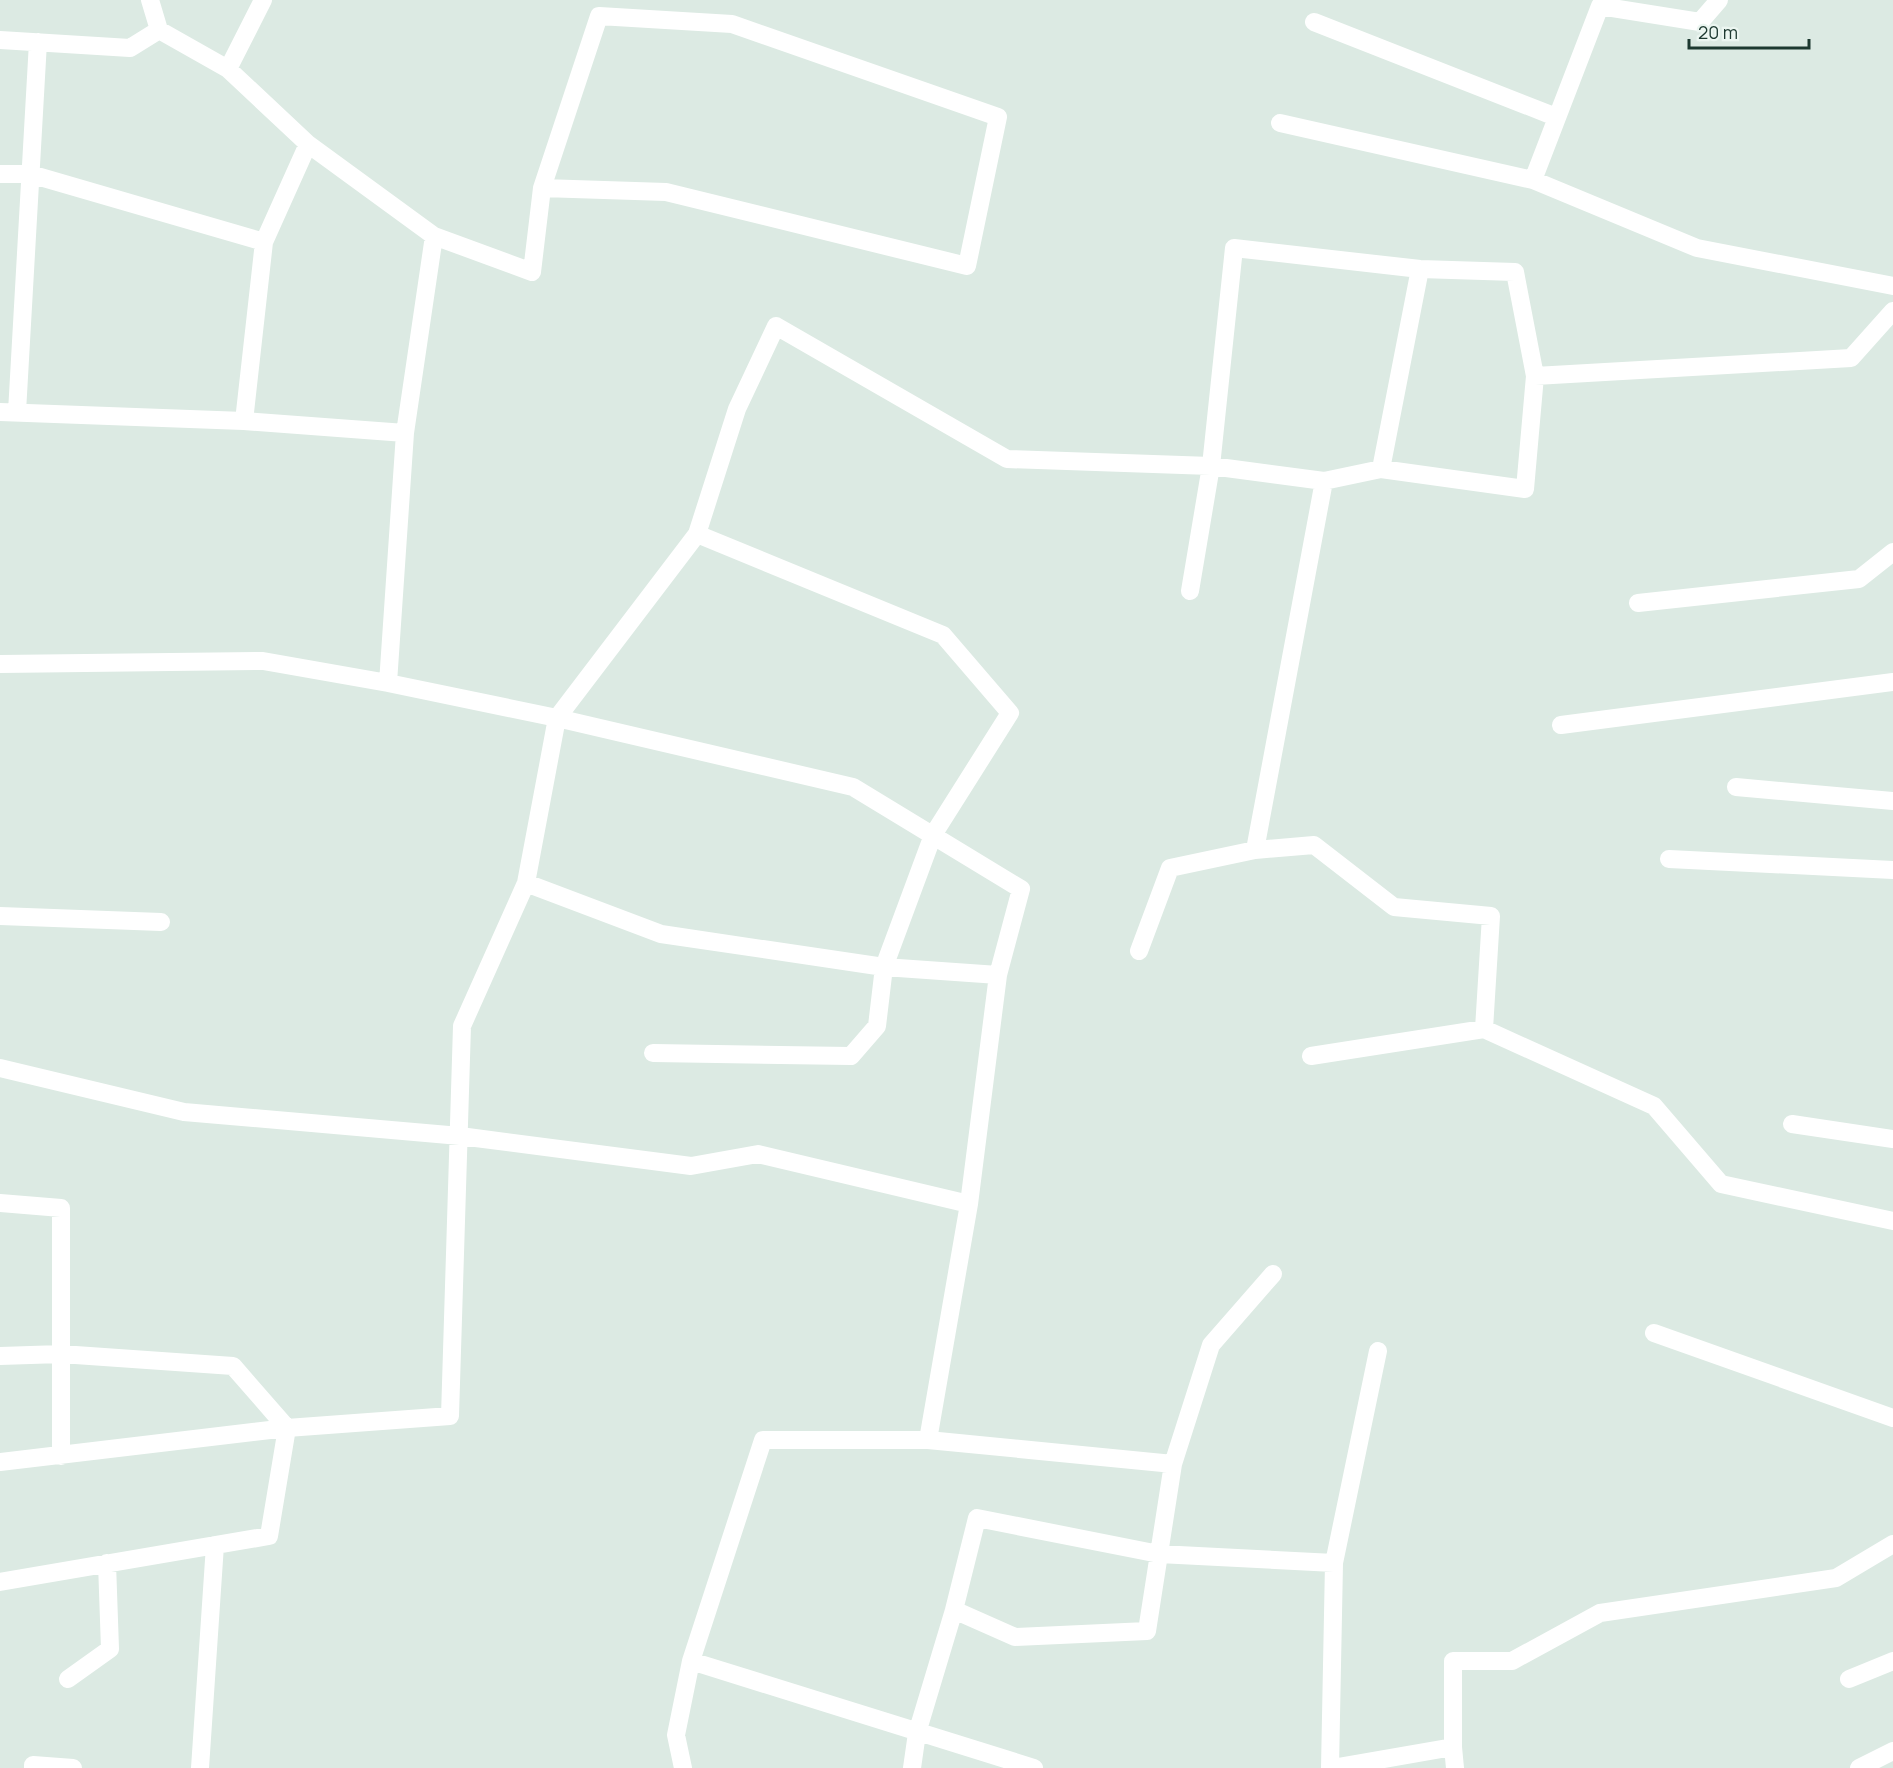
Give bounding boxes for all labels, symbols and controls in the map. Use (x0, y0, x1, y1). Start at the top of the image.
scale bar (1689, 12, 1809, 50)
text: 20 m (1698, 20, 1738, 44)

